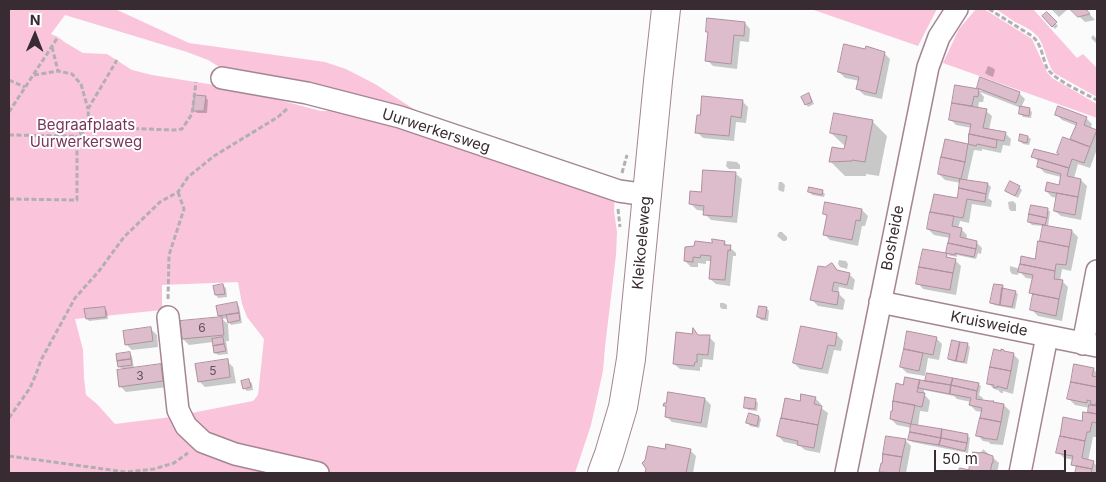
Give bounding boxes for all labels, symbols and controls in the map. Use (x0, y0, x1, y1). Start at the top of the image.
north arrow (10, 10, 60, 60)
text: N (30, 11, 41, 28)
street label: Uurwerkersweg (380, 105, 492, 157)
park label: Begraafplaats Uurwerkersweg (30, 116, 142, 151)
street label: Kleikoeleweg (629, 196, 655, 290)
street label: Bosheide (878, 204, 908, 272)
street label: Kruisweide (949, 308, 1029, 340)
house number: 6 (198, 321, 206, 335)
house number: 5 (209, 364, 217, 378)
house number: 3 (136, 369, 144, 383)
scale bar (936, 440, 1068, 472)
text: 50 m (942, 449, 978, 468)

